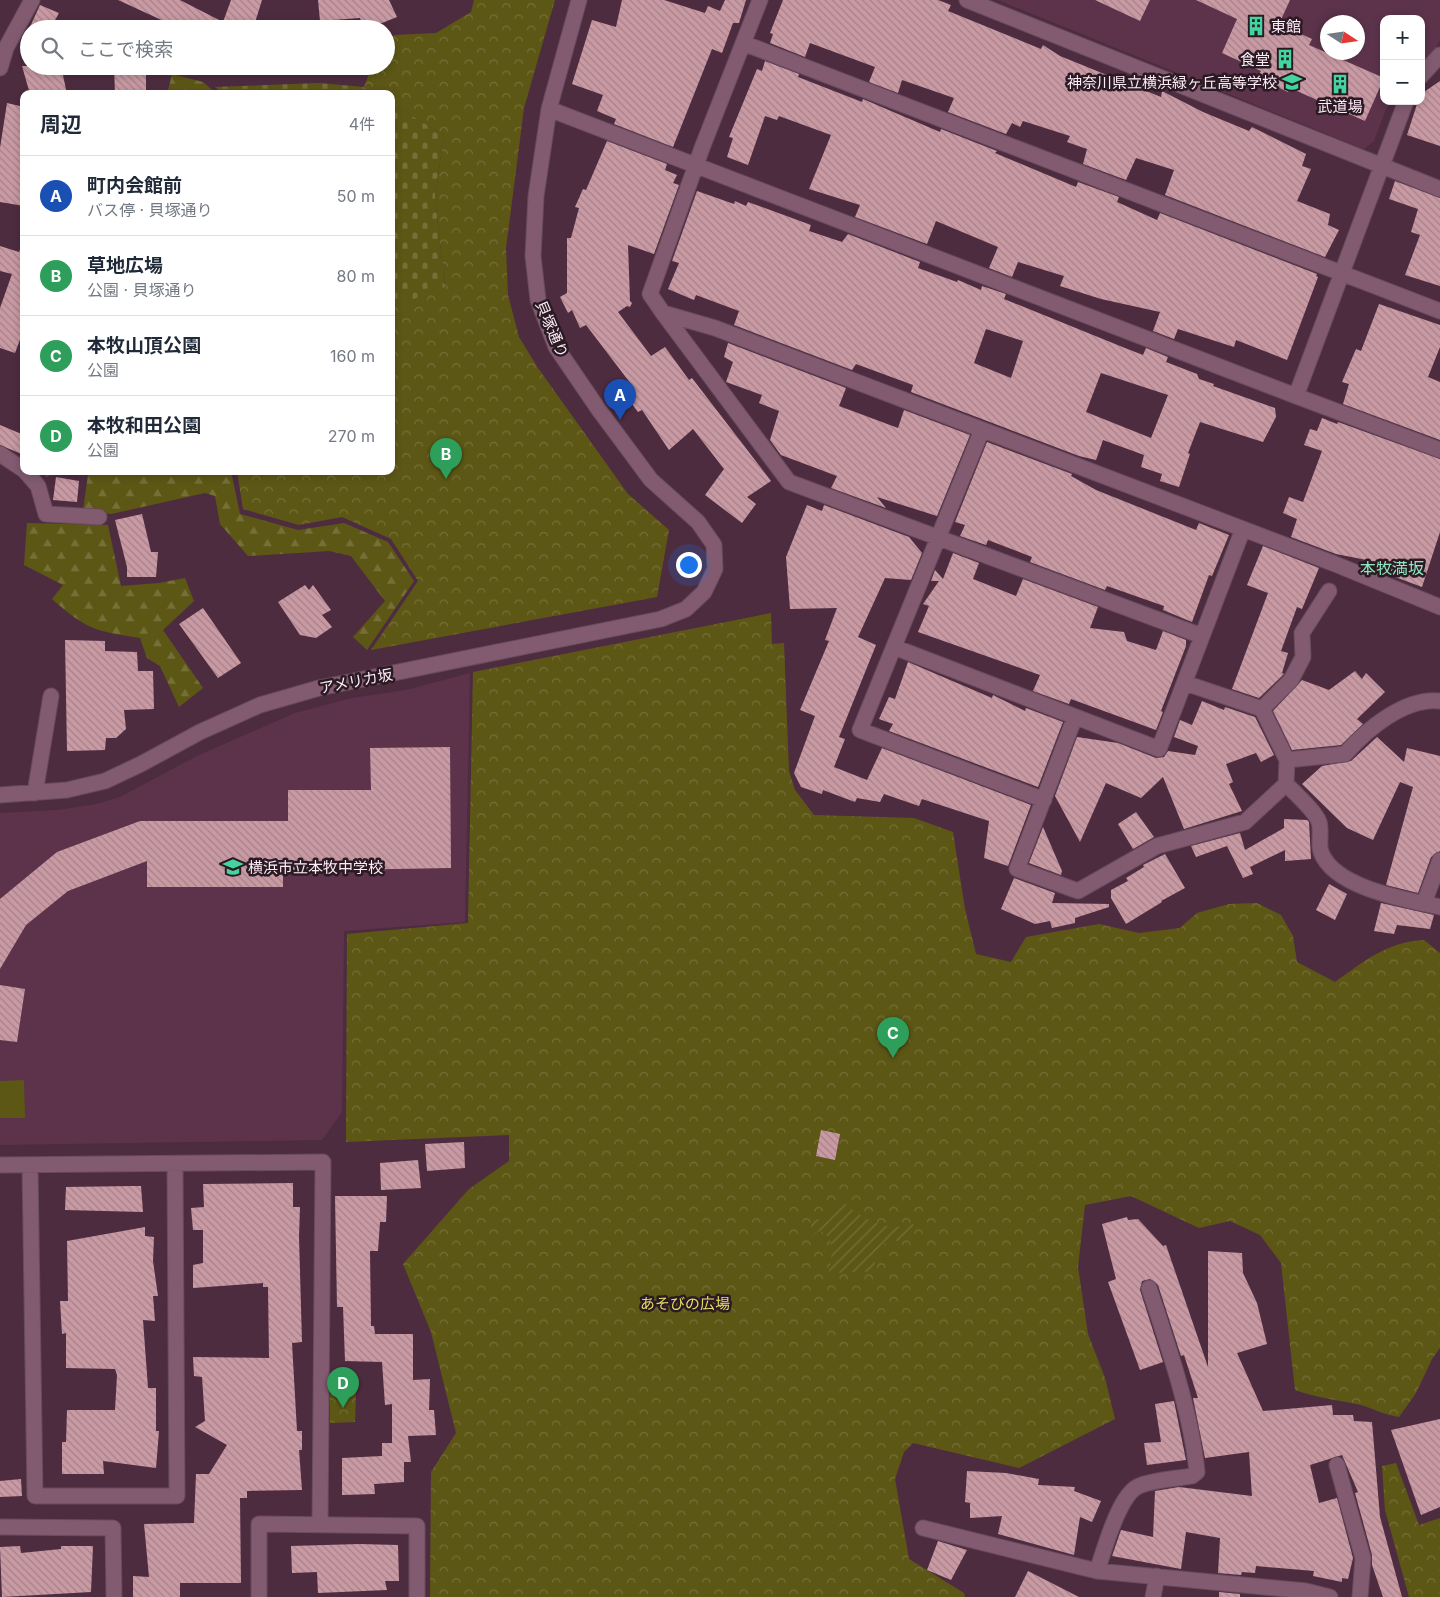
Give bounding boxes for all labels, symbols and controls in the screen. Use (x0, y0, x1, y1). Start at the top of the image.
building icon: 東館 (1245, 15, 1267, 37)
north arrow (1320, 15, 1365, 60)
map controls (1380, 15, 1425, 105)
button: + (1380, 15, 1425, 60)
place label: 東館 (1271, 17, 1301, 36)
search box (20, 20, 395, 75)
icon: search (38, 34, 66, 62)
text: ここで検索 (78, 38, 173, 61)
building icon: 食堂 (1274, 48, 1296, 70)
place label: 食堂 (1240, 50, 1270, 69)
button: − (1380, 60, 1425, 105)
school or university icon: 神奈川県立横浜緑ヶ丘高等学校 (1281, 71, 1303, 93)
place label: 神奈川県立横浜緑ヶ丘高等学校 (1067, 73, 1277, 92)
building icon: 武道場 (1329, 73, 1351, 95)
place label: 武道場 (1317, 97, 1363, 116)
text: 周辺 (40, 112, 82, 137)
text: 4件 (349, 114, 375, 134)
text: 町内会館前 (87, 174, 182, 197)
text: A (50, 186, 62, 206)
text: 50 m (337, 186, 375, 206)
text: バス停 · 貝塚通り (87, 200, 213, 220)
text: 草地広場 (87, 254, 163, 277)
text: B (51, 266, 61, 286)
text: 80 m (336, 266, 375, 286)
text: 公園 · 貝塚通り (87, 280, 197, 300)
street label: 貝塚通り (532, 298, 572, 360)
text: 本牧山頂公園 (87, 334, 201, 357)
text: C (50, 346, 62, 366)
text: 160 m (330, 346, 375, 366)
text: 公園 (87, 360, 119, 380)
pin: A (604, 379, 636, 420)
text: 本牧和田公園 (87, 414, 201, 437)
text: D (50, 426, 62, 446)
text: 270 m (328, 426, 375, 446)
pin: B (430, 438, 462, 479)
text: 公園 (87, 440, 119, 460)
your location (676, 552, 702, 578)
district label: 本牧満坂 (1360, 558, 1424, 578)
street label: アメリカ坂 (318, 665, 394, 697)
school or university icon: 横浜市立本牧中学校 (222, 856, 244, 878)
place label: 横浜市立本牧中学校 (248, 858, 383, 877)
pin: C (877, 1017, 909, 1058)
park label: あそびの広場 (640, 1294, 730, 1313)
pin: D (327, 1367, 359, 1408)

